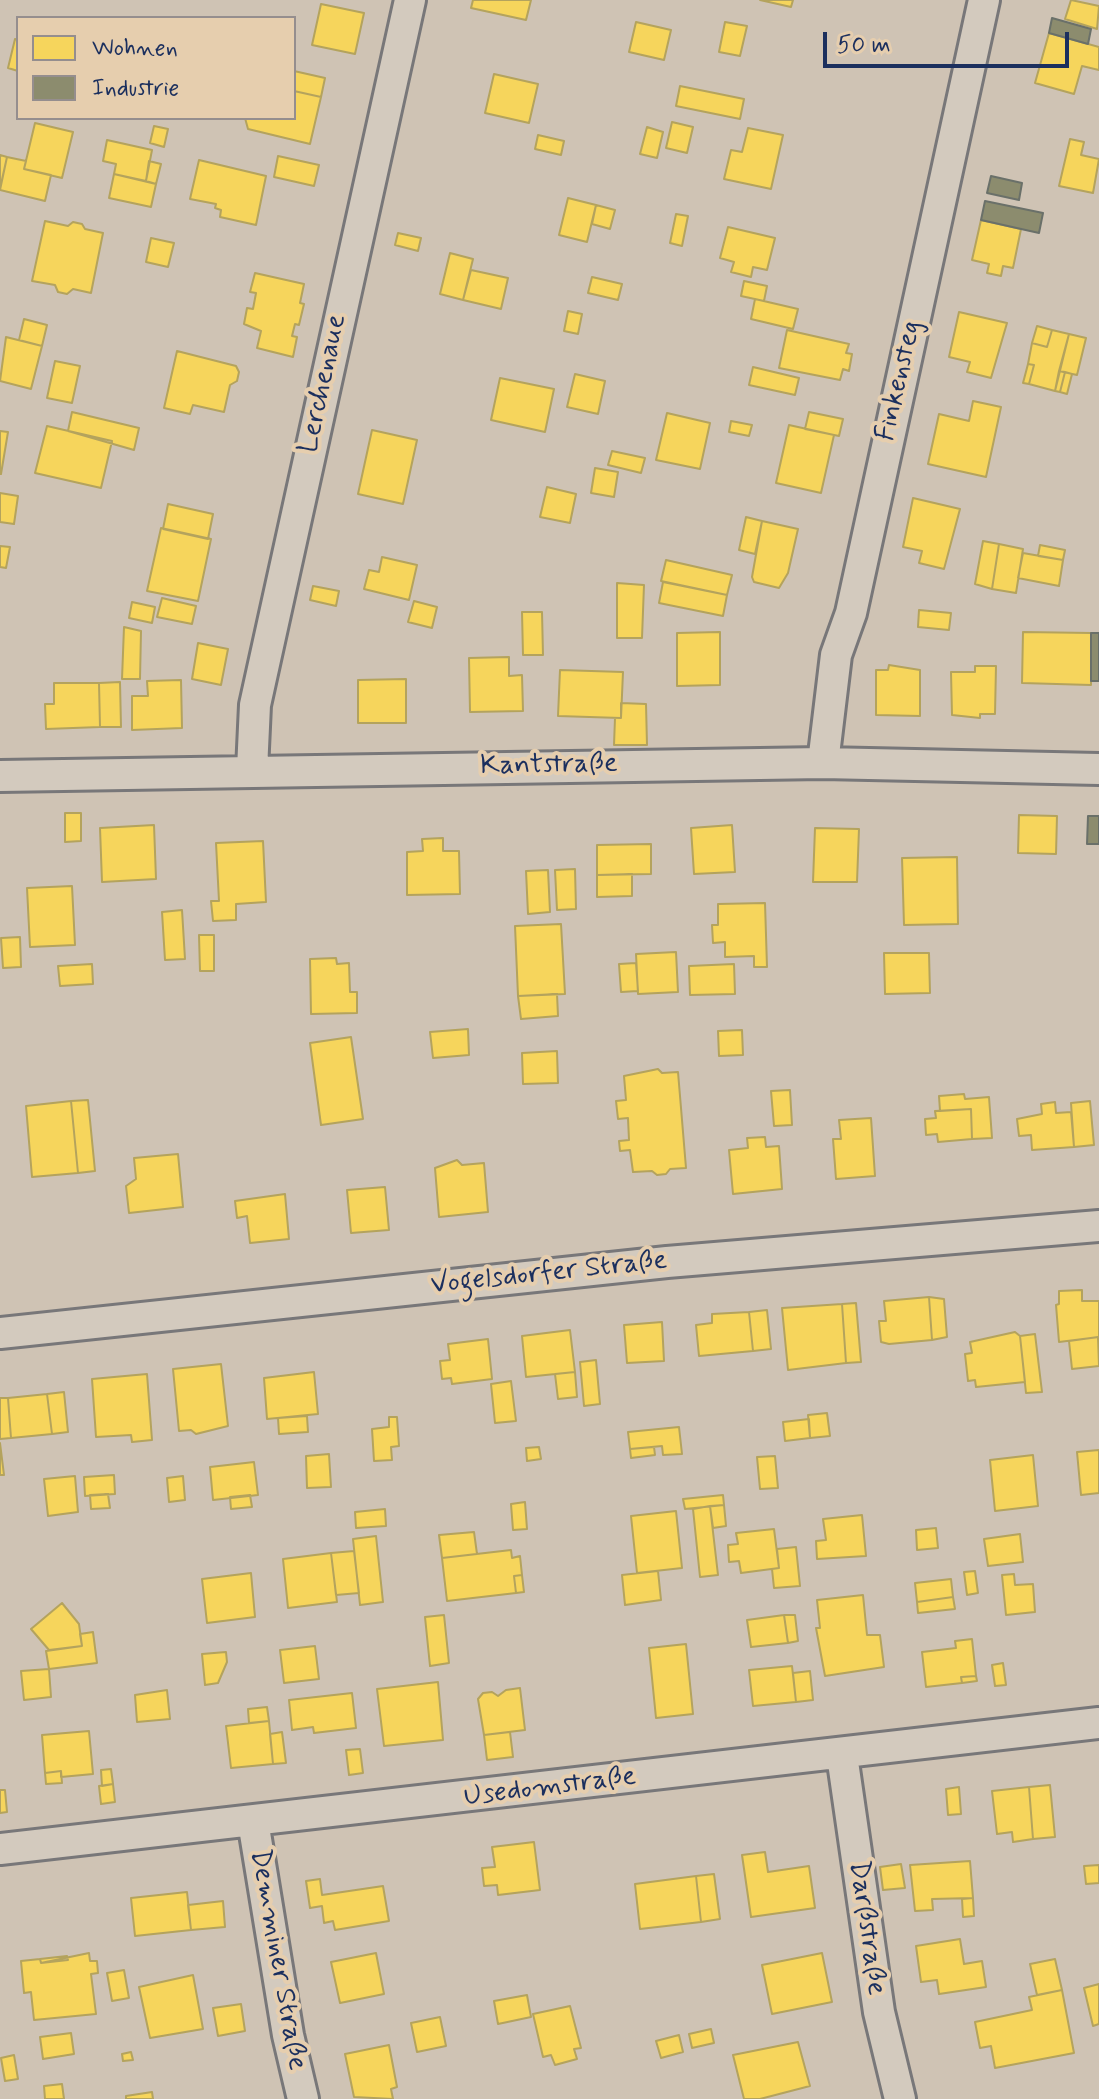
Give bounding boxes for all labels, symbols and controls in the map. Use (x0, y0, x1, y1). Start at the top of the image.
legend (16, 16, 296, 120)
scale bar (827, 16, 1073, 66)
text: 50 m (837, 30, 891, 61)
text: Wohnen (92, 33, 178, 64)
text: Industrie (92, 73, 179, 104)
street label: Lerchenaue (293, 312, 355, 456)
street label: Finkensteg (870, 317, 930, 445)
street label: Kantstraße (480, 748, 618, 784)
street label: Vogelsdorfer Straße (429, 1245, 669, 1303)
street label: Usedomstraße (462, 1761, 638, 1815)
street label: Demminer Straße (241, 1847, 313, 2073)
street label: Darßstraße (840, 1859, 892, 1997)

